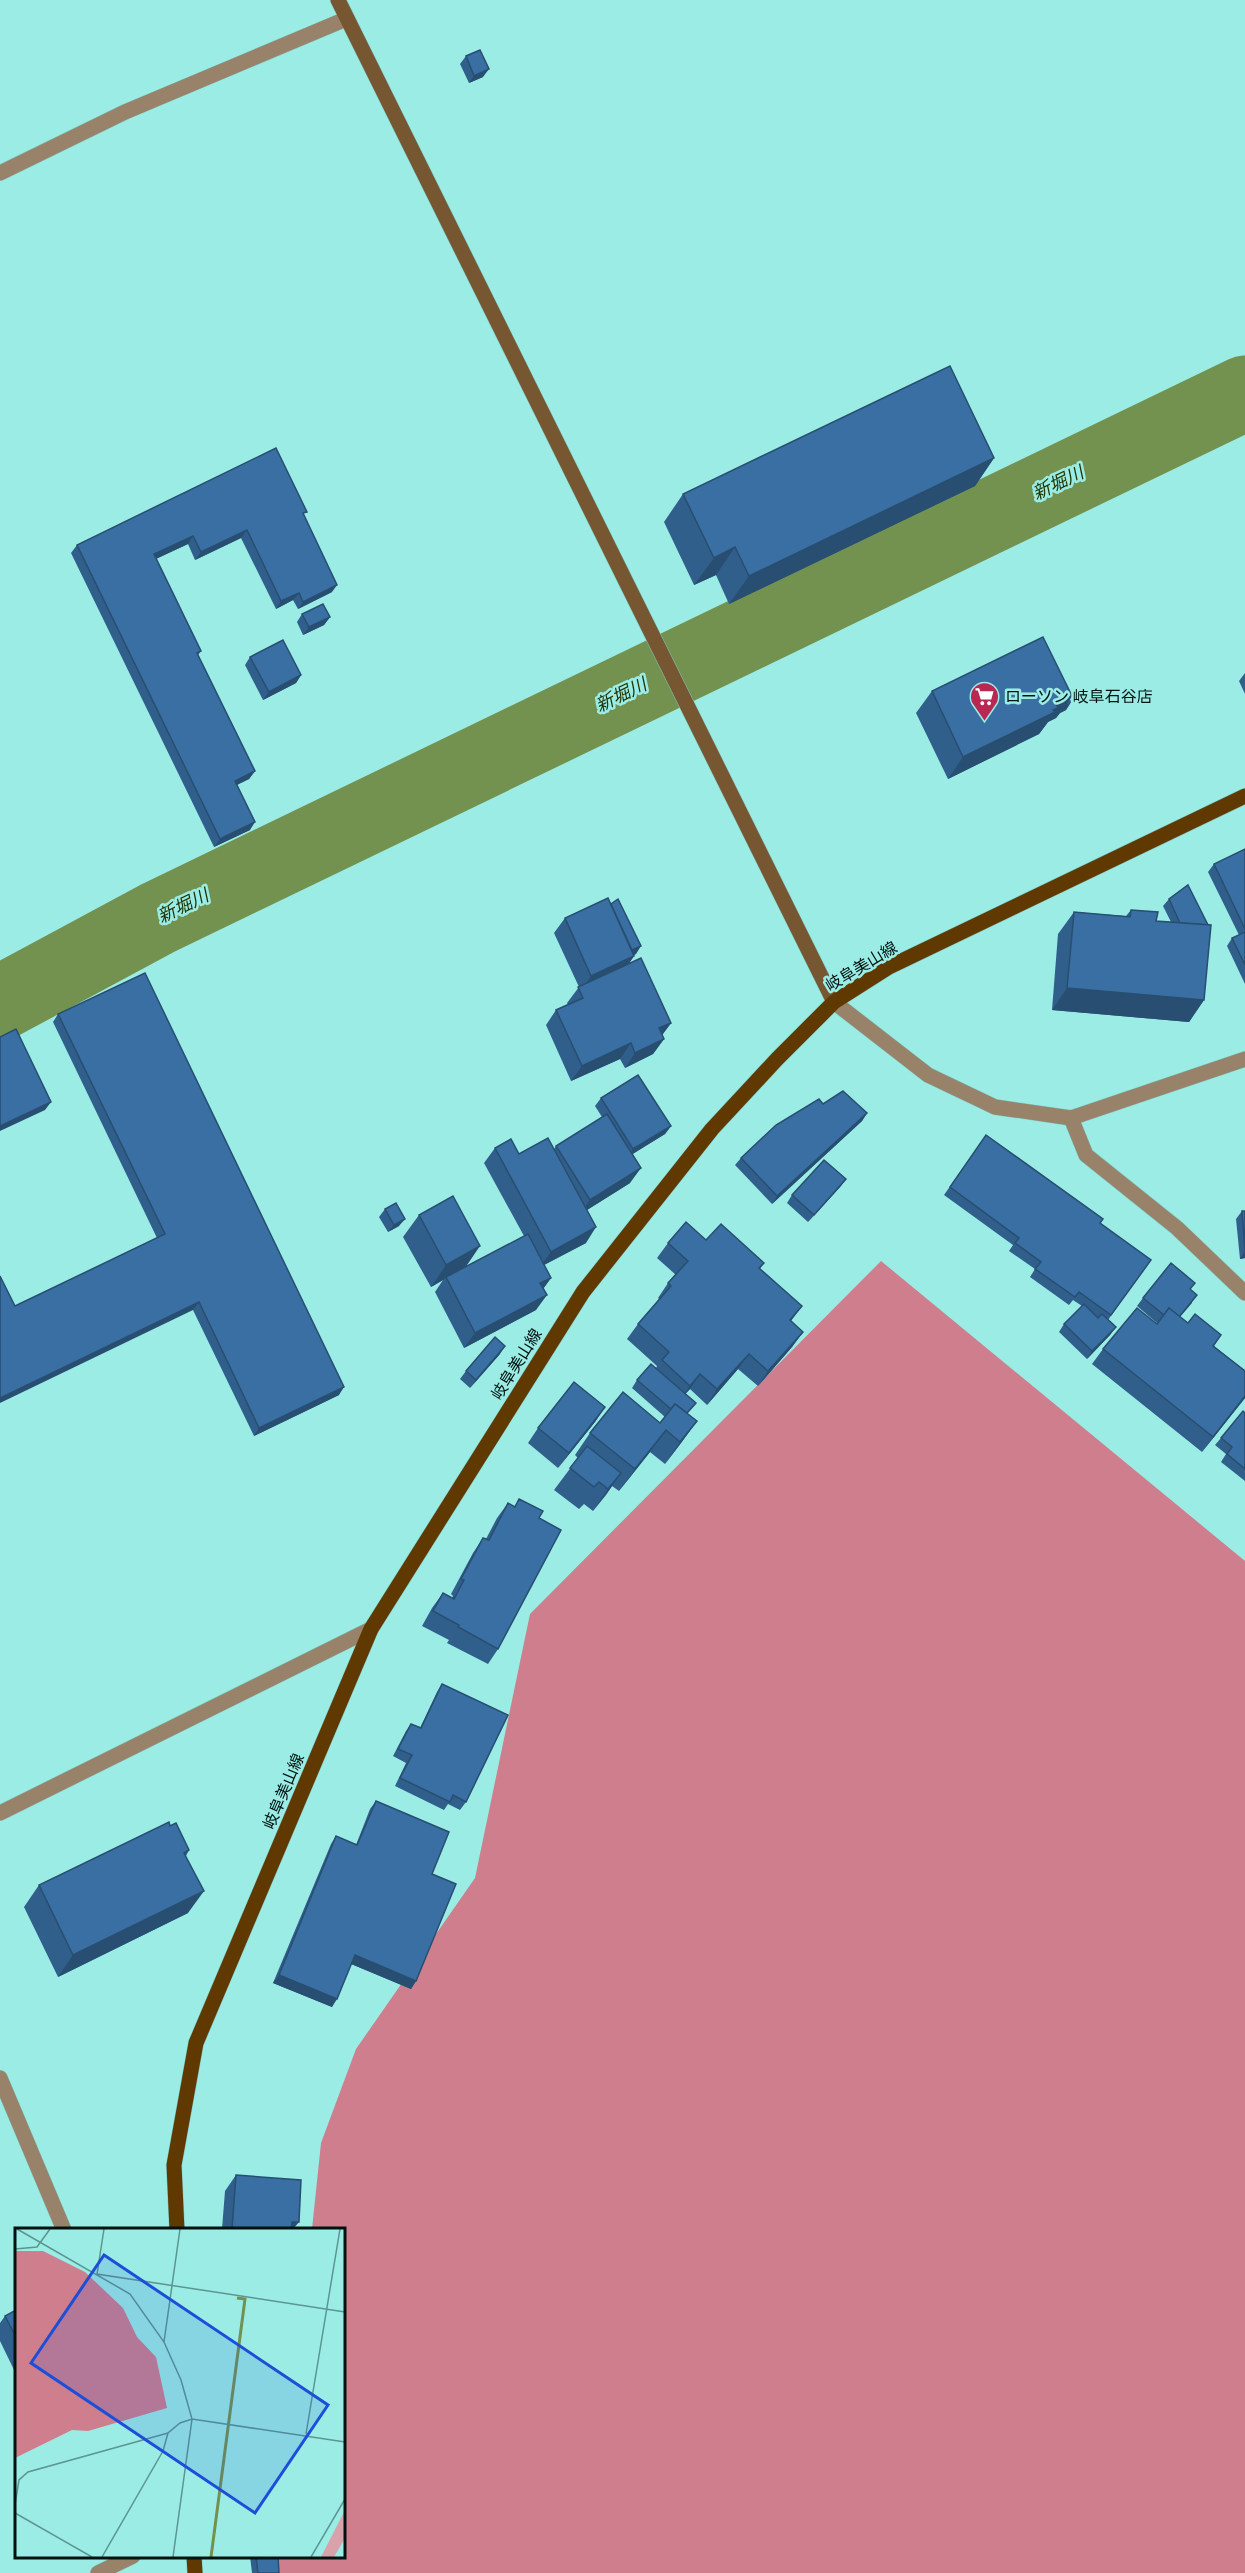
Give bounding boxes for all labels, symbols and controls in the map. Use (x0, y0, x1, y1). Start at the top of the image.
water label: 新堀川 (1028, 459, 1089, 506)
water label: 新堀川 (591, 671, 652, 718)
supermarket icon: ローソン 岐阜石谷店 (968, 680, 1000, 722)
place label: ローソン 岐阜石谷店 (1005, 685, 1153, 707)
water label: 新堀川 (153, 882, 214, 929)
street label: 岐阜美山線 (821, 936, 901, 996)
street label: 岐阜美山線 (485, 1324, 547, 1404)
street label: 岐阜美山線 (257, 1750, 309, 1832)
inset map (15, 2228, 345, 2558)

